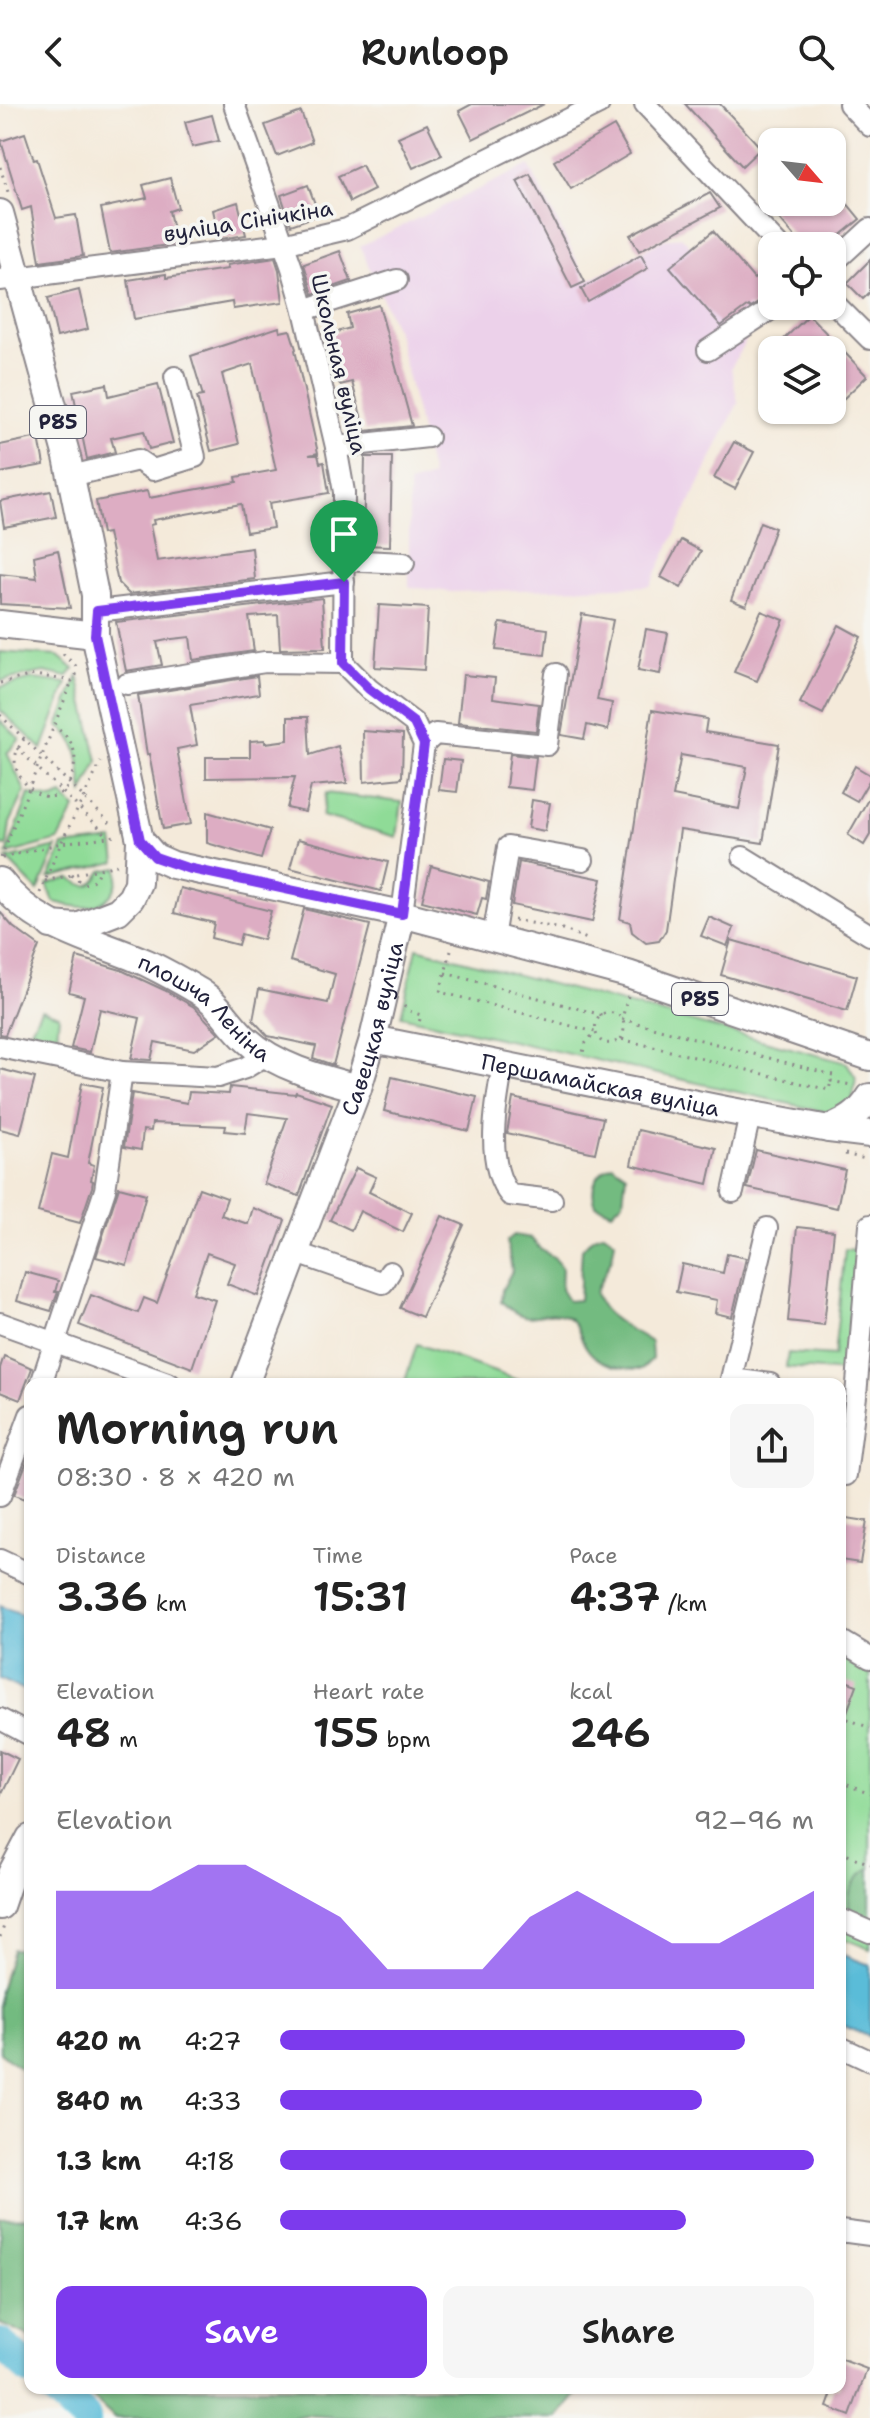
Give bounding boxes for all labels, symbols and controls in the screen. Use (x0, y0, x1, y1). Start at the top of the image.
text: Runloop (361, 28, 509, 77)
icon: back (32, 30, 76, 74)
icon: search (794, 30, 838, 74)
north arrow (758, 128, 846, 216)
map controls (758, 128, 846, 424)
street label: вуліца Сінічкіна (161, 193, 335, 249)
button: locate (758, 232, 846, 320)
street label: Школьная вуліца (304, 271, 374, 457)
button: layers (758, 336, 846, 424)
road number: Р85 (30, 406, 86, 438)
pin (310, 500, 378, 582)
icon: arrive (322, 512, 366, 556)
street label: Савецкая вуліца (334, 939, 410, 1120)
street label: плошча Леніна (134, 947, 276, 1068)
road number: Р85 (672, 983, 728, 1015)
street label: Першамайская вуліца (479, 1047, 722, 1123)
text: Morning run (56, 1399, 339, 1458)
button: share (730, 1404, 814, 1488)
text: 08:30 · 8 × 420 m (56, 1459, 295, 1494)
text: Distance (56, 1541, 146, 1570)
text: Time (313, 1541, 363, 1570)
text: Pace (569, 1541, 618, 1570)
text: 3.36 (56, 1570, 148, 1624)
text: 15:31 (313, 1570, 408, 1624)
text: 4:37 (569, 1570, 660, 1624)
text: km (148, 1589, 187, 1618)
text: /km (660, 1589, 707, 1618)
text: Elevation (56, 1677, 154, 1706)
text: Heart rate (313, 1677, 425, 1706)
text: kcal (569, 1677, 612, 1706)
text: 48 (56, 1706, 112, 1760)
text: 155 (313, 1706, 379, 1760)
text: 246 (569, 1706, 651, 1760)
text: m (112, 1725, 138, 1754)
text: bpm (379, 1725, 431, 1754)
text: Elevation (56, 1802, 172, 1837)
text: 92–96 m (694, 1802, 814, 1837)
text: 420 m (56, 2023, 141, 2058)
text: 4:27 (184, 2023, 242, 2058)
text: 840 m (56, 2083, 143, 2118)
text: 4:33 (184, 2083, 242, 2118)
text: 1.3 km (56, 2143, 141, 2178)
text: 4:18 (184, 2143, 235, 2178)
text: 1.7 km (56, 2203, 139, 2238)
text: 4:36 (184, 2203, 243, 2238)
button: Save (56, 2286, 427, 2378)
button: Share (443, 2286, 814, 2378)

